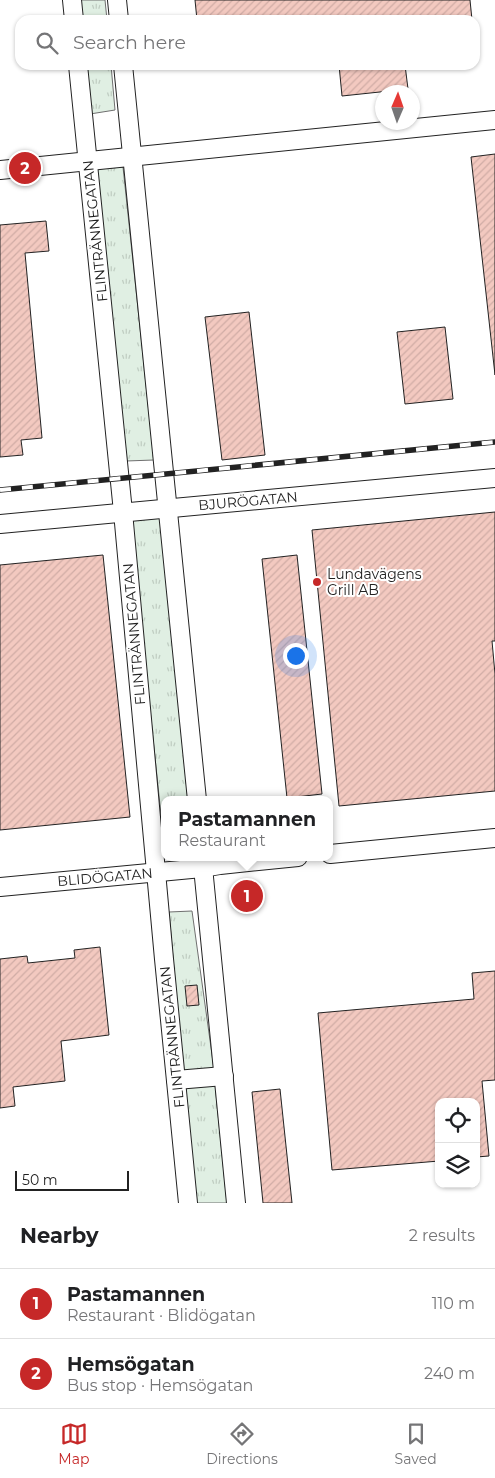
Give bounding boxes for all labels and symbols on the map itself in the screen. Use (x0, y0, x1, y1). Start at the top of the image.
north arrow (375, 85, 420, 130)
pin: 2 (9, 149, 41, 187)
street label: FLINTRÄNNEGATAN (79, 159, 111, 303)
street label: BJURÖGATAN (197, 488, 299, 514)
street label: FLINTRÄNNEGATAN (119, 562, 149, 706)
place label: Lundavägens Grill AB (327, 565, 422, 599)
marker: Lundavägens Grill AB (311, 576, 323, 588)
your location (283, 643, 309, 669)
street label: BLIDÖGATAN (57, 864, 153, 890)
pin: 1 (231, 877, 263, 915)
street label: FLINTRÄNNEGATAN (156, 965, 188, 1109)
scale bar (15, 1168, 129, 1191)

